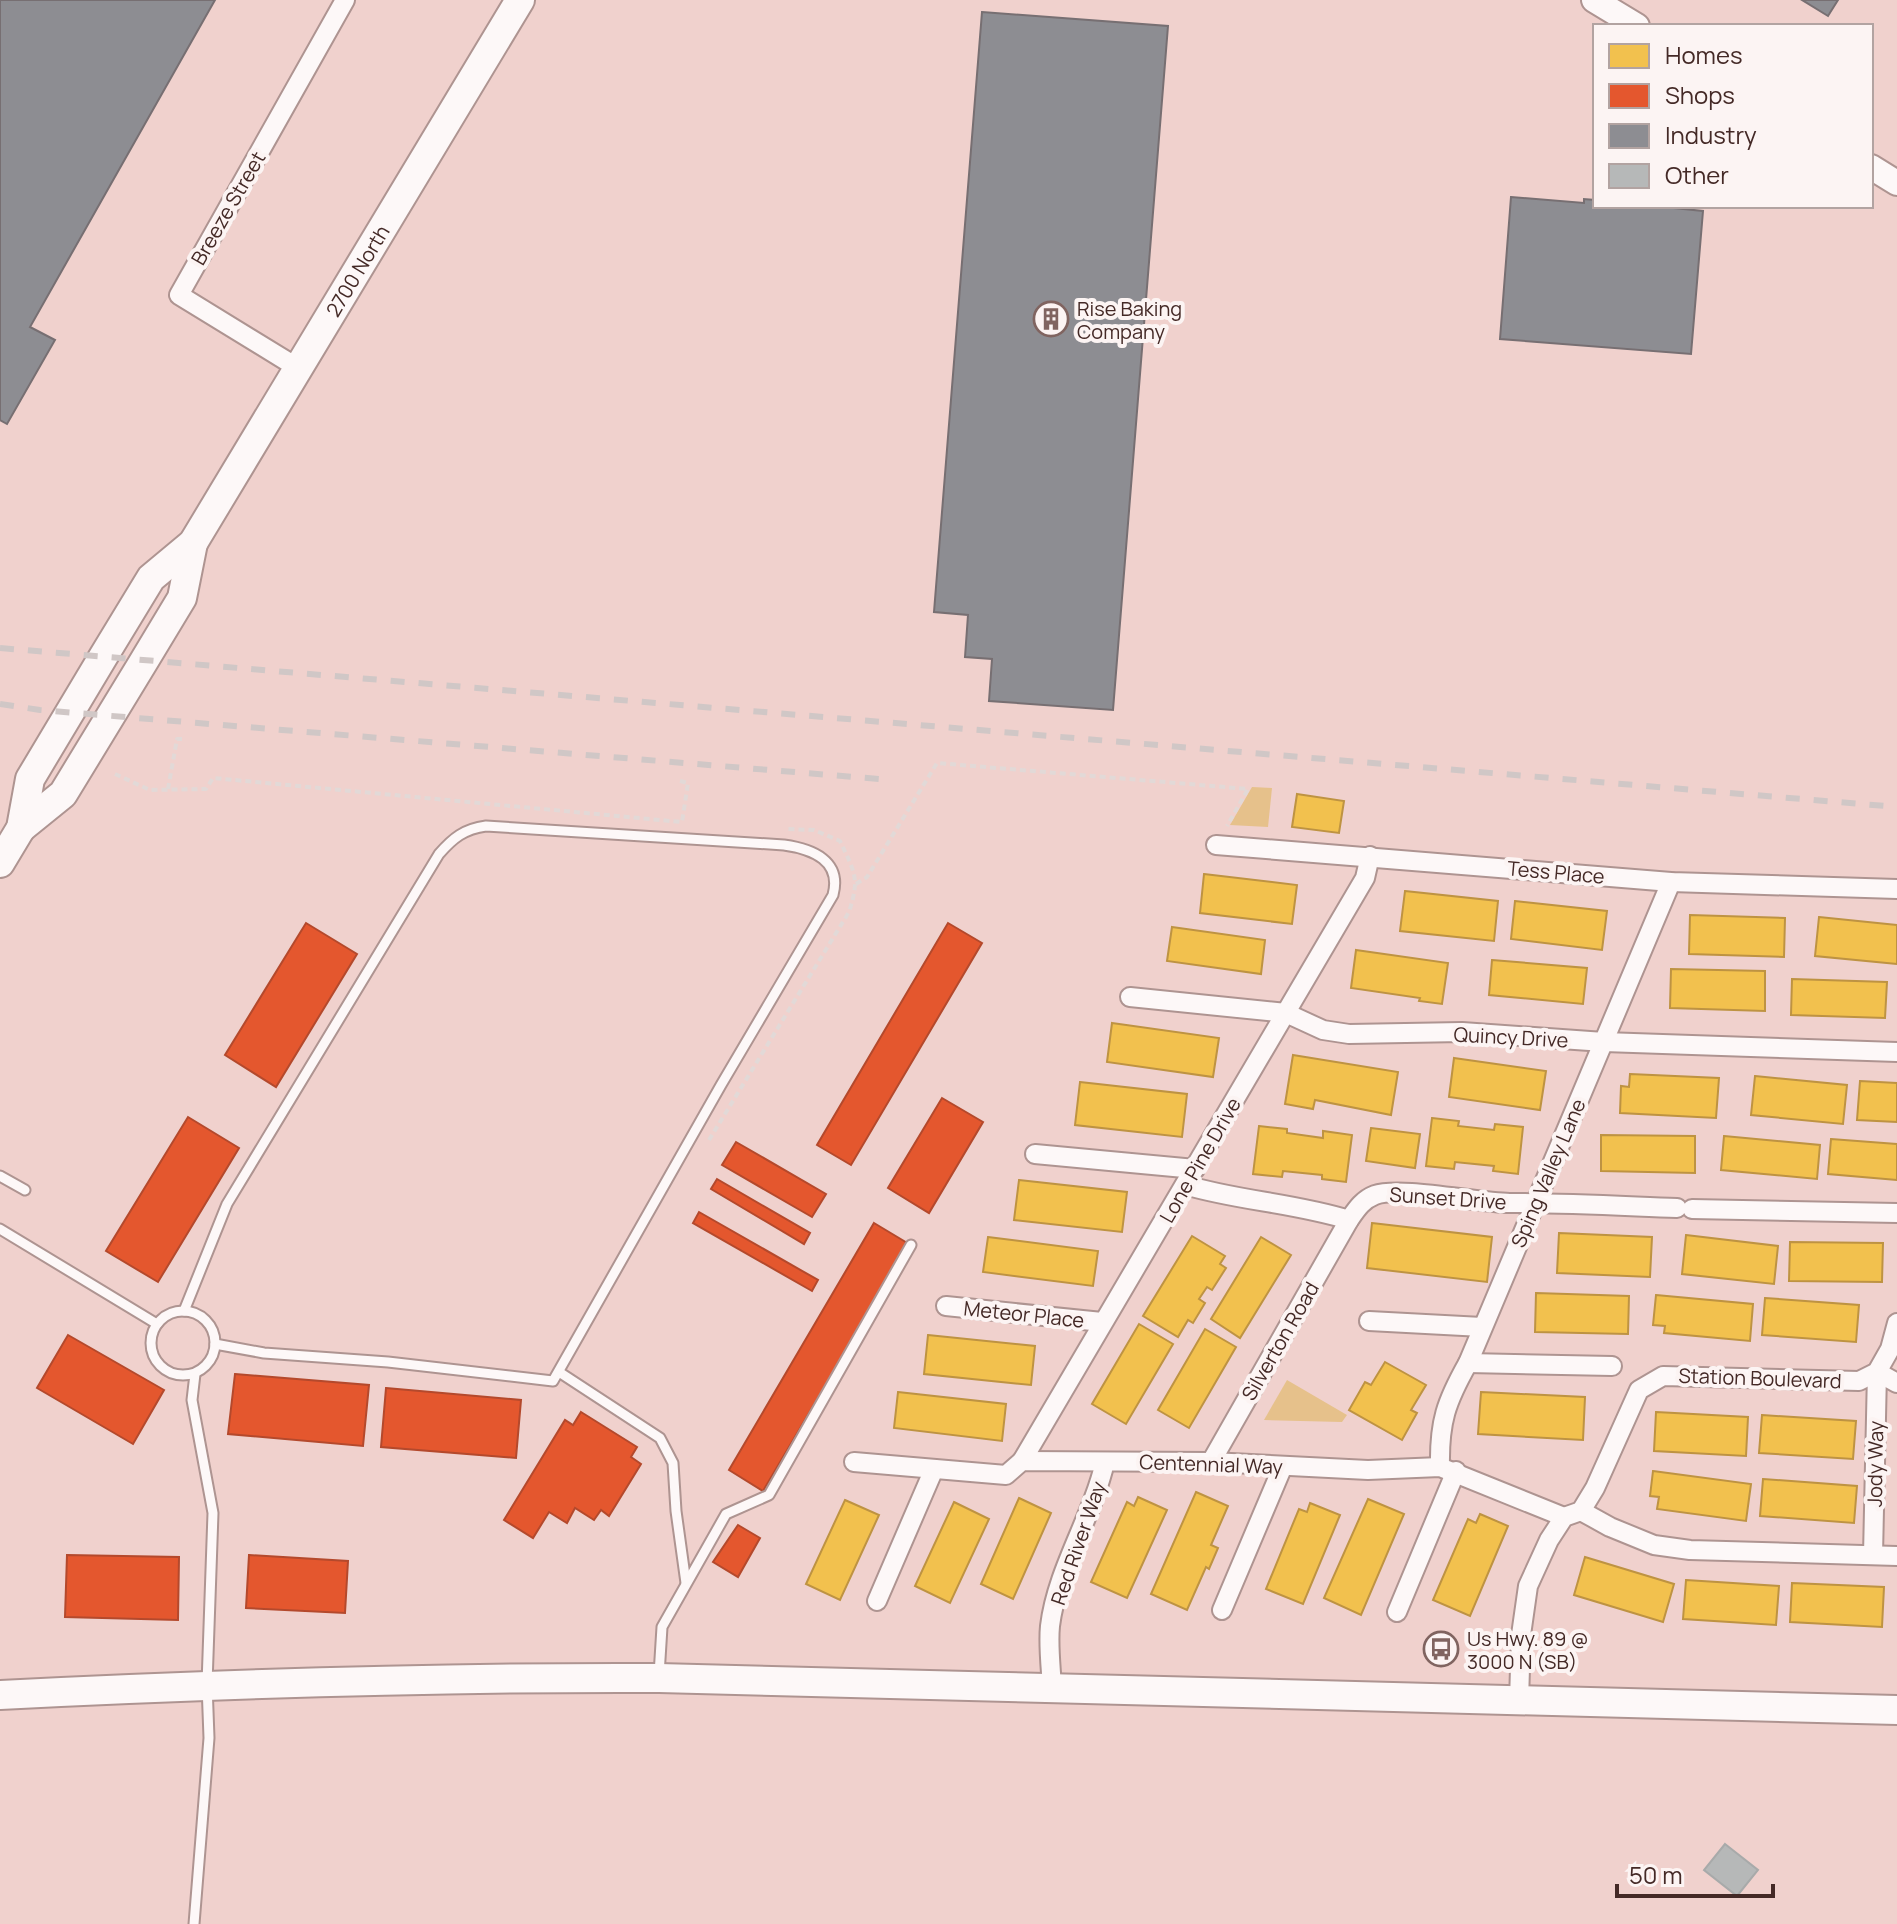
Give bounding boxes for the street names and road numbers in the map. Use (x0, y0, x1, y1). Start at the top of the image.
street label: Breeze Street (185, 146, 271, 270)
street label: 2700 North (319, 220, 395, 321)
street label: Tess Place (1506, 854, 1606, 890)
street label: Quincy Drive (1453, 1021, 1569, 1053)
street label: Lone Pine Drive (1153, 1092, 1247, 1228)
street label: Sping Valley Lane (1505, 1095, 1591, 1251)
street label: Sunset Drive (1389, 1180, 1507, 1216)
street label: Silverton Road (1235, 1277, 1325, 1405)
street label: Meteor Place (962, 1294, 1086, 1334)
street label: Station Boulevard (1678, 1362, 1842, 1394)
street label: Jody Way (1861, 1420, 1889, 1507)
street label: Centennial Way (1139, 1448, 1284, 1480)
street label: Red River Way (1044, 1477, 1112, 1608)

